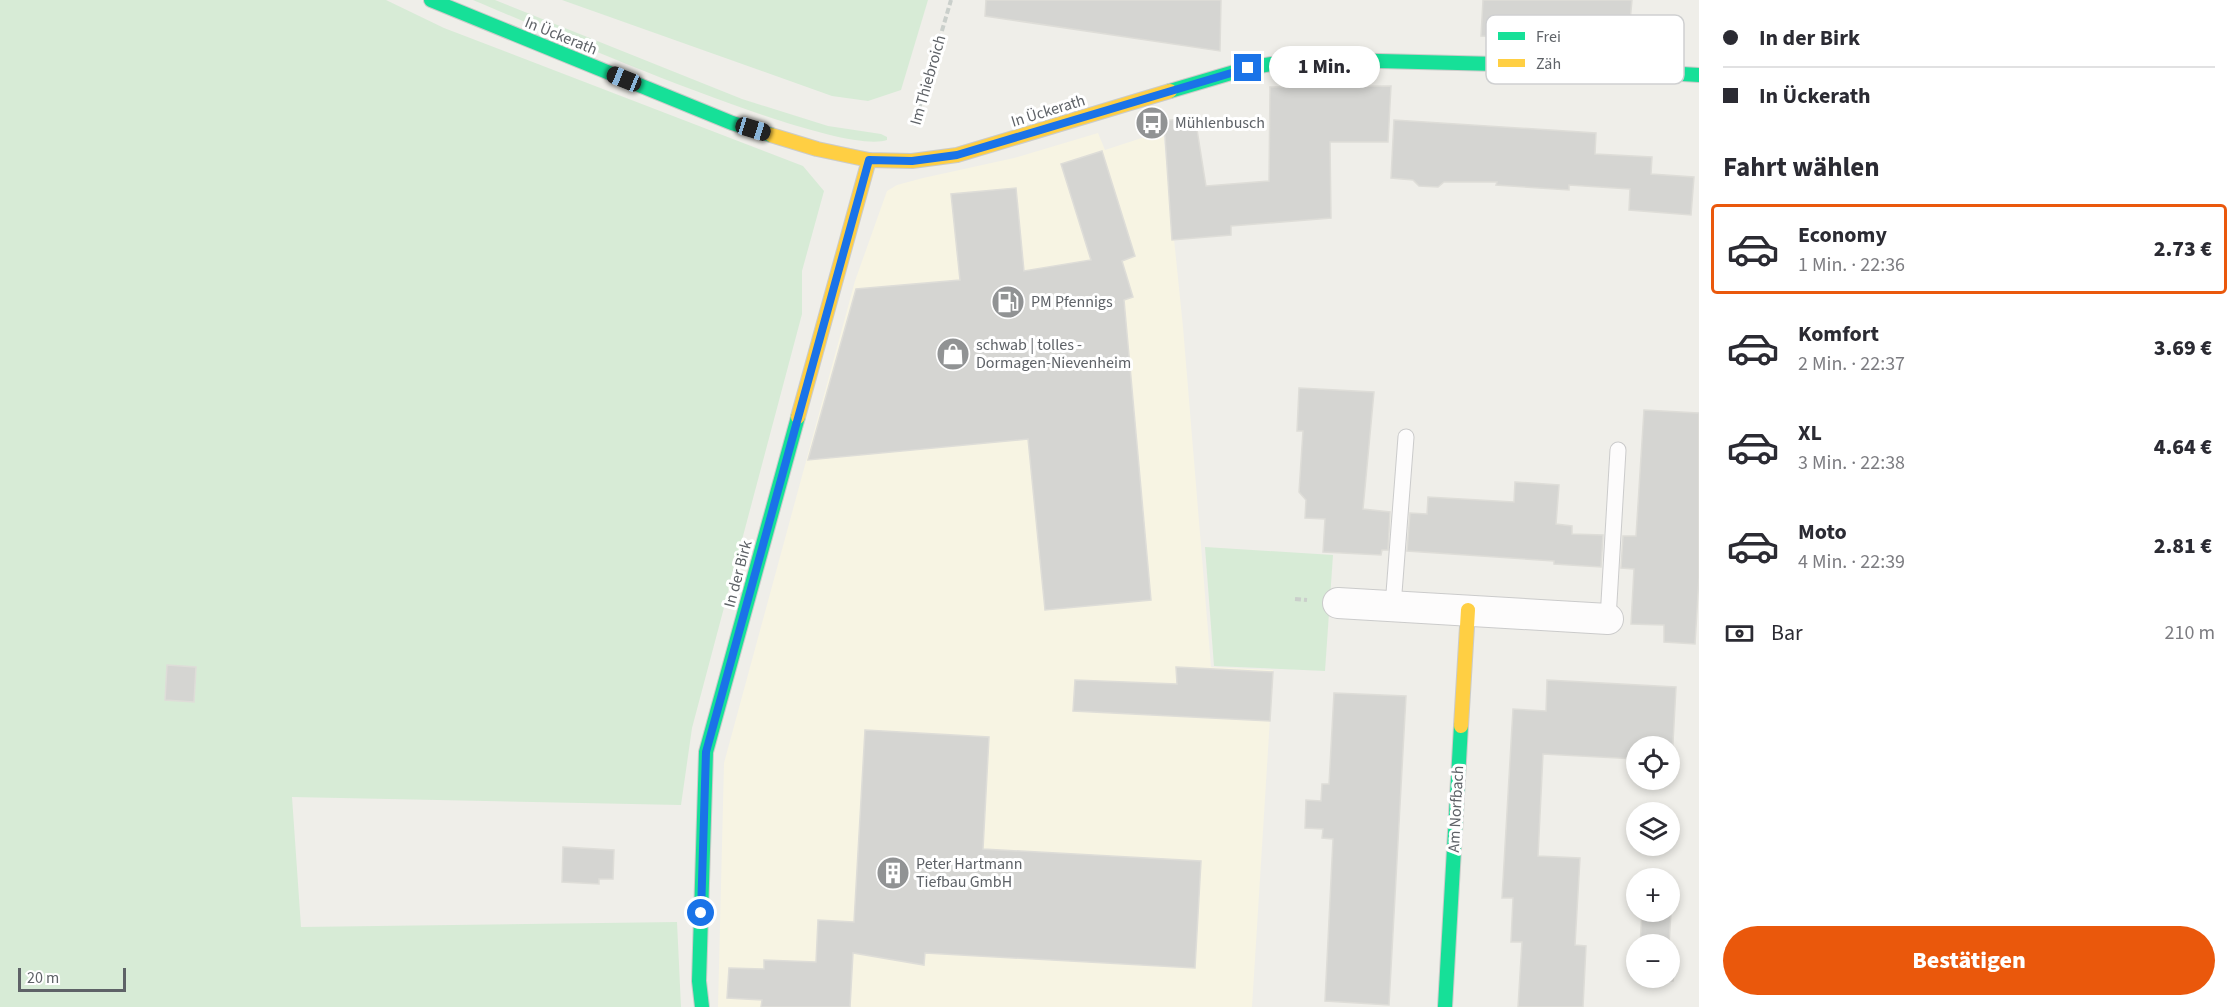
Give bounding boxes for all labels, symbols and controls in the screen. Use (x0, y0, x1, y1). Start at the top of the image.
street label: In Ückerath (521, 11, 601, 61)
legend (1486, 15, 1684, 84)
text: In der Birk (1759, 22, 1860, 54)
text: Frei (1536, 26, 1561, 48)
street label: Im Thiebroich (905, 32, 951, 128)
callout: 1 Min. (1269, 47, 1380, 89)
text: 1 Min. (1298, 53, 1351, 81)
text: Zäh (1536, 53, 1561, 75)
route end (1234, 54, 1261, 81)
car (604, 64, 644, 94)
text: In Ückerath (1759, 80, 1871, 112)
street label: In Ückerath (1008, 89, 1088, 133)
bus stop icon: Mühlenbusch (1134, 105, 1170, 141)
place label: Mühlenbusch (1175, 112, 1265, 134)
car (733, 115, 773, 143)
text: Fahrt wählen (1723, 148, 1880, 187)
text: Economy (1798, 219, 1887, 251)
icon: car (1726, 222, 1780, 276)
text: 2.73 € (2154, 233, 2212, 265)
text: 1 Min. · 22:36 (1798, 251, 1905, 279)
fuel station icon: PM Pfennigs (990, 284, 1026, 320)
place label: PM Pfennigs (1031, 291, 1113, 313)
text: Komfort (1798, 318, 1879, 350)
icon: car (1726, 321, 1780, 375)
text: 3.69 € (2154, 332, 2212, 364)
place label: schwab | tolles - Dormagen-Nievenheim (976, 334, 1131, 374)
shop icon: schwab | tolles - Dormagen-Nievenheim (935, 336, 971, 372)
text: 2 Min. · 22:37 (1798, 350, 1905, 378)
text: XL (1798, 417, 1822, 449)
icon: car (1726, 420, 1780, 474)
text: 4.64 € (2154, 431, 2212, 463)
text: 3 Min. · 22:38 (1798, 449, 1905, 477)
text: Moto (1798, 516, 1847, 548)
icon: car (1726, 519, 1780, 573)
text: 2.81 € (2154, 530, 2212, 562)
street label: In der Birk (719, 538, 758, 610)
text: 4 Min. · 22:39 (1798, 548, 1905, 576)
icon: cash (1723, 617, 1756, 650)
text: Bar (1771, 617, 1803, 649)
text: 210 m (2165, 619, 2215, 647)
map controls (1626, 736, 1680, 988)
button: locate (1626, 736, 1680, 790)
street label: Am Norfbach (1443, 765, 1469, 853)
button: layers (1626, 802, 1680, 856)
place label: Peter Hartmann Tiefbau GmbH (916, 853, 1023, 893)
building icon: Peter Hartmann Tiefbau GmbH (875, 855, 911, 891)
button: + (1626, 868, 1680, 922)
route start (687, 899, 714, 926)
button: Bestätigen (1723, 926, 2215, 995)
button: − (1626, 934, 1680, 988)
scale bar (18, 965, 126, 992)
text: 20 m (27, 967, 59, 989)

